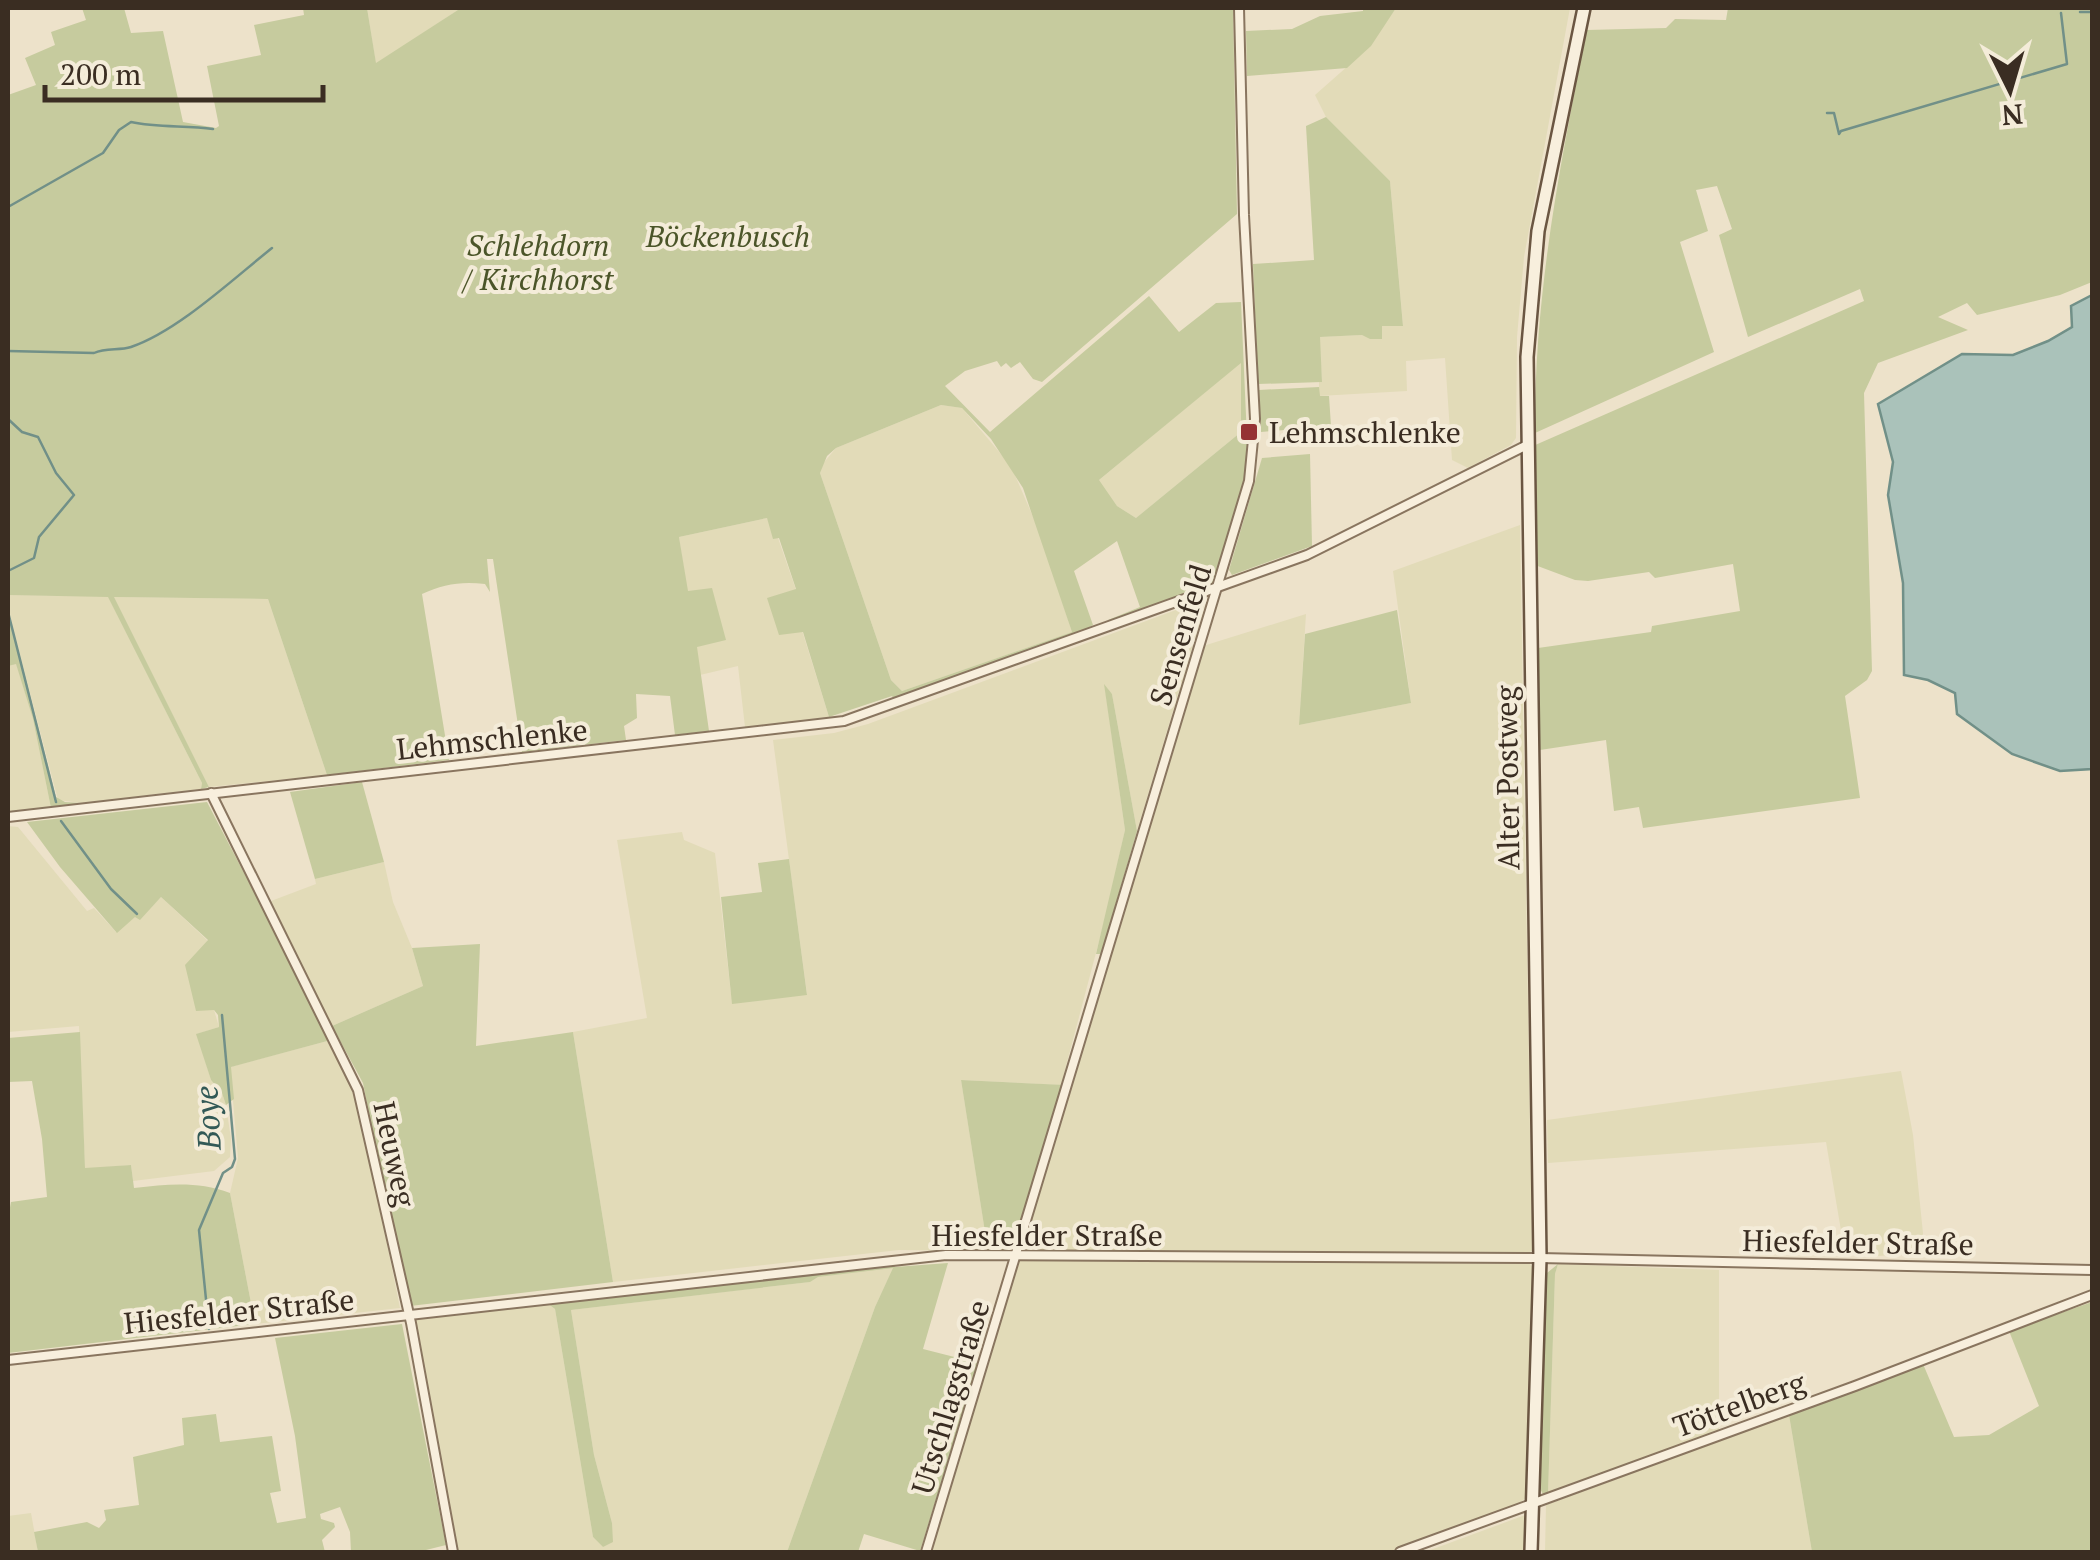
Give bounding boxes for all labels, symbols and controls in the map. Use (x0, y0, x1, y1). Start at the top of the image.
scale bar (45, 40, 322, 102)
north arrow (1960, 40, 2060, 140)
text: 200 m (60, 54, 141, 94)
text: N (2000, 96, 2024, 135)
park label: Böckenbusch (645, 216, 810, 256)
park label: Schlehdorn / Kirchhorst (460, 225, 615, 299)
place label: Lehmschlenke (1269, 412, 1461, 452)
marker: Lehmschlenke (1238, 421, 1260, 443)
street label: Sensenfeld (1140, 560, 1220, 710)
street label: Alter Postweg (1485, 684, 1529, 871)
street label: Lehmschlenke (395, 709, 589, 769)
water label: Boye (184, 1085, 230, 1152)
street label: Heuweg (364, 1098, 426, 1211)
street label: Hiesfelder Straße (931, 1215, 1163, 1255)
street label: Hiesfelder Straße (1742, 1220, 1974, 1264)
street label: Hiesfelder Straße (122, 1279, 356, 1343)
street label: Utschlagstraße (902, 1295, 998, 1499)
street label: Töttelberg (1667, 1361, 1812, 1446)

